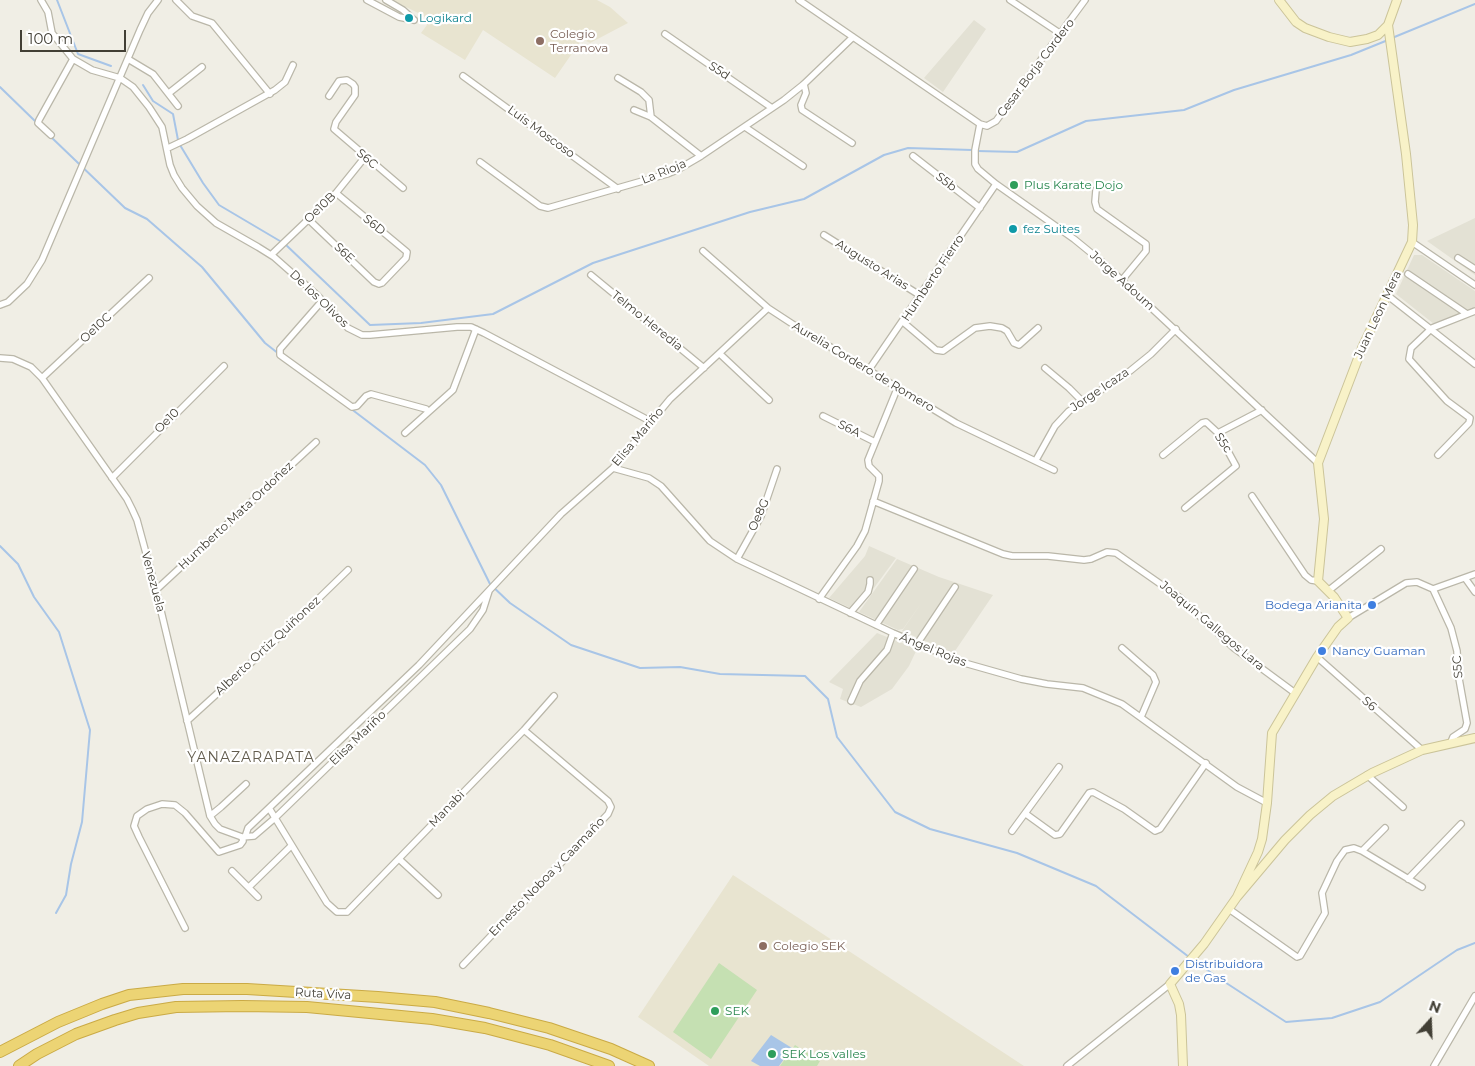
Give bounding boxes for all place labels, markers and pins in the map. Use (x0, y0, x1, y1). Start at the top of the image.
place label: Logikard (419, 11, 472, 25)
marker: Logikard (403, 12, 415, 24)
place label: Colegio Terranova (550, 27, 608, 55)
marker: Colegio Terranova (534, 35, 546, 47)
place label: Plus Karate Dojo (1024, 178, 1123, 192)
marker: Plus Karate Dojo (1008, 179, 1020, 191)
place label: fez Suites (1023, 222, 1080, 236)
marker: fez Suites (1007, 223, 1019, 235)
place label: Bodega Arianita (1265, 598, 1362, 612)
marker: Bodega Arianita (1366, 599, 1378, 611)
place label: Nancy Guaman (1332, 644, 1426, 658)
marker: Nancy Guaman (1316, 645, 1328, 657)
place label: Colegio SEK (773, 939, 845, 953)
marker: Colegio SEK (757, 940, 769, 952)
place label: Distribuidora de Gas (1185, 957, 1263, 985)
marker: Distribuidora de Gas (1169, 965, 1181, 977)
place label: SEK (725, 1004, 749, 1018)
marker: SEK (709, 1005, 721, 1017)
place label: SEK Los valles (782, 1047, 865, 1061)
marker: SEK Los valles (766, 1048, 778, 1060)

